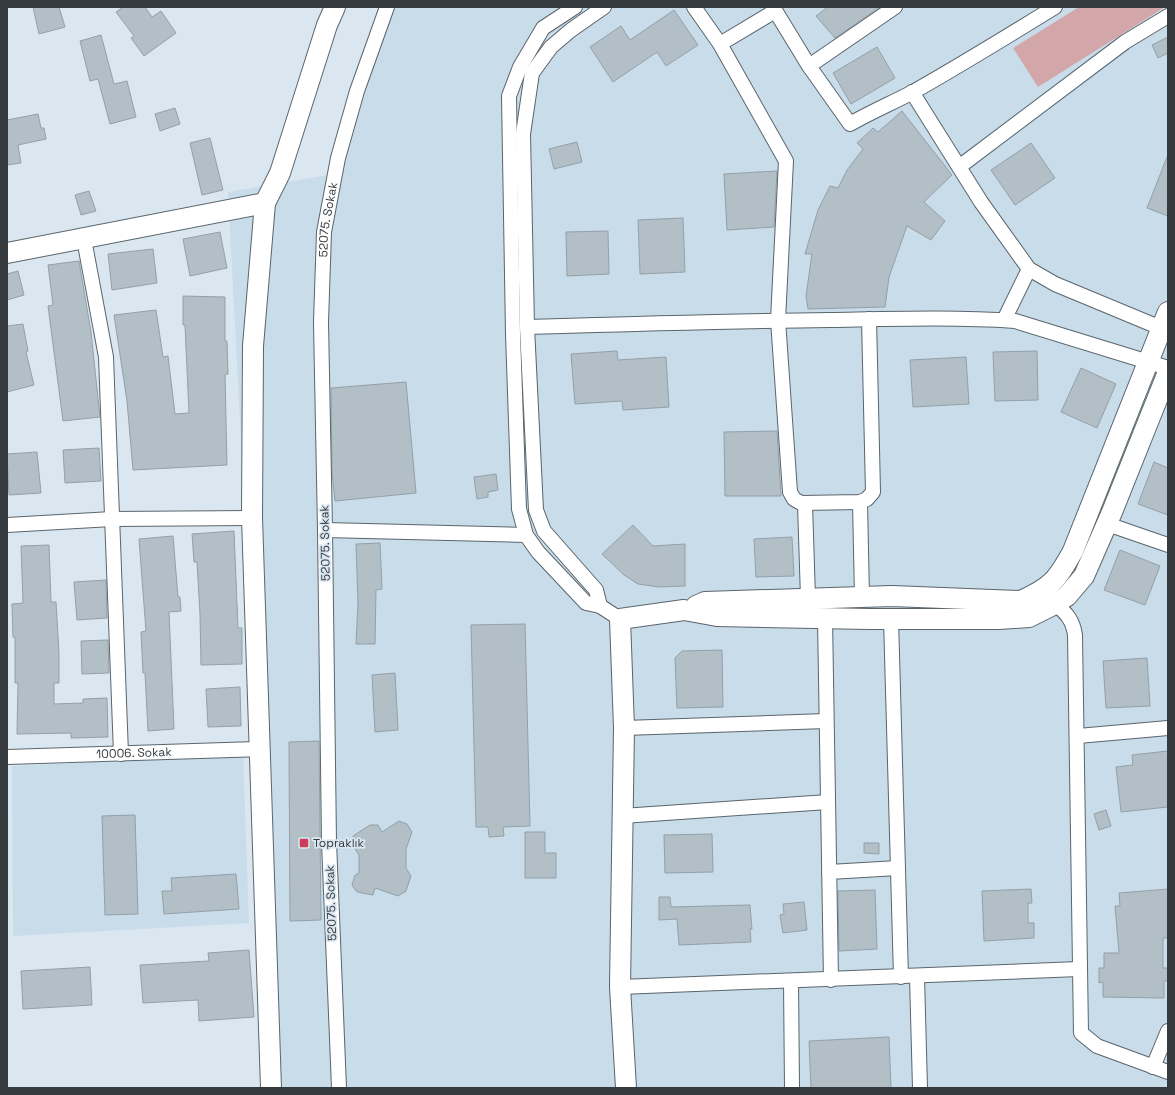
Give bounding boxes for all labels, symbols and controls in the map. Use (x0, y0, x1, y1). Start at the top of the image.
street label: 52075. Sokak (315, 180, 341, 258)
street label: 52075. Sokak (316, 504, 334, 581)
street label: 10006. Sokak (96, 744, 173, 762)
place label: Topraklık (313, 835, 365, 851)
marker: Topraklık (298, 837, 310, 849)
street label: 52075. Sokak (322, 864, 340, 941)

